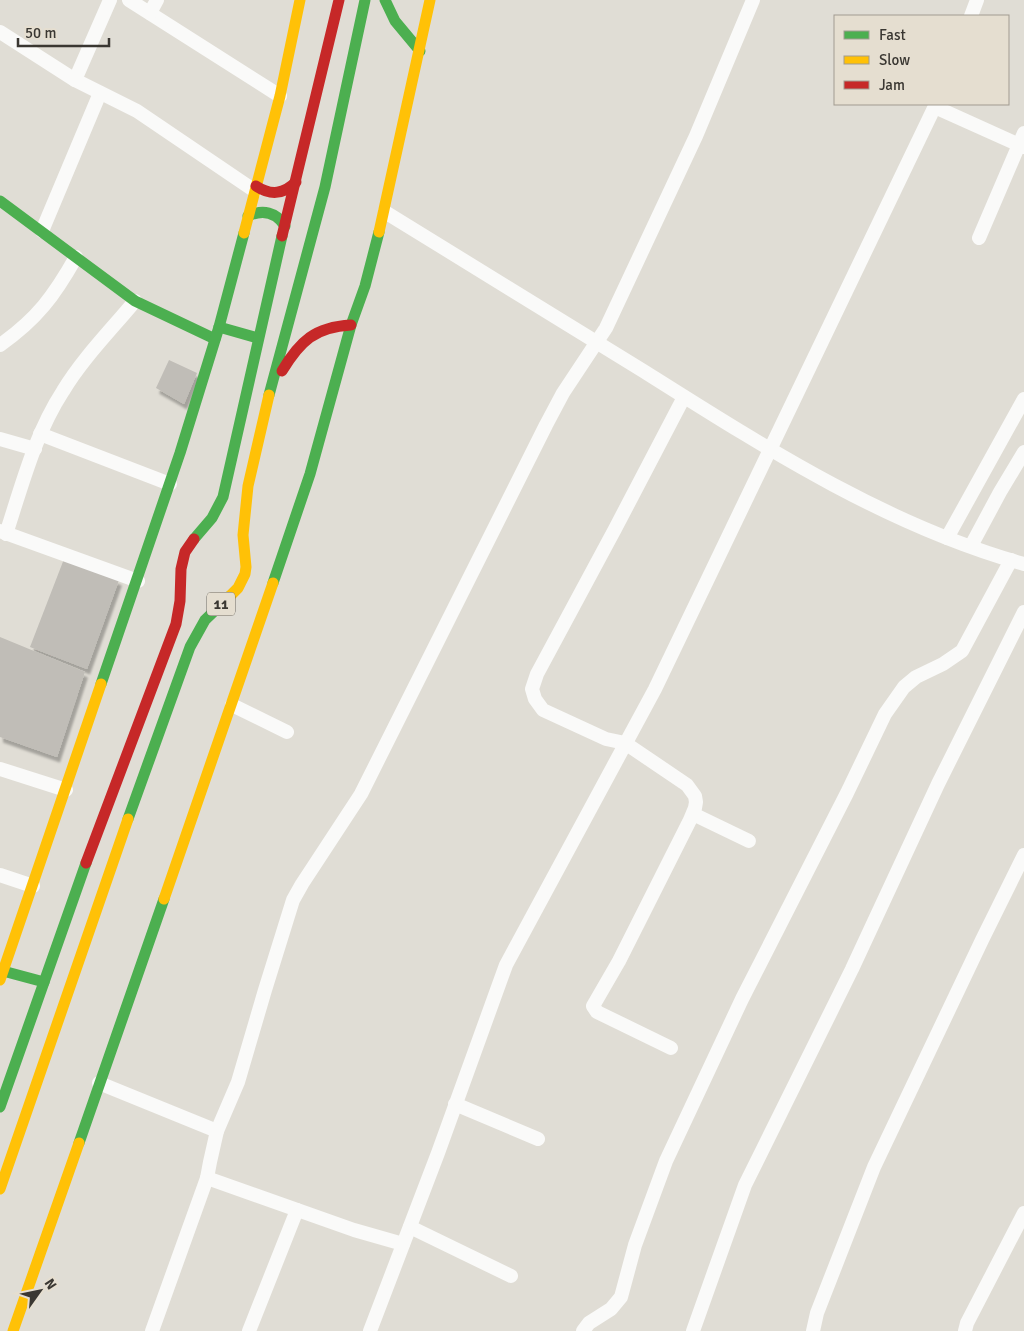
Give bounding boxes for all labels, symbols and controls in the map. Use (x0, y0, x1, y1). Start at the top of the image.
scale bar (18, 15, 109, 47)
legend (834, 15, 1009, 105)
text: 50 m (25, 24, 56, 42)
text: Fast (879, 26, 906, 44)
text: Slow (879, 51, 910, 69)
text: Jam (879, 76, 905, 94)
road number: 11 (207, 592, 235, 616)
north arrow (15, 1266, 65, 1316)
text: N (41, 1275, 60, 1293)

